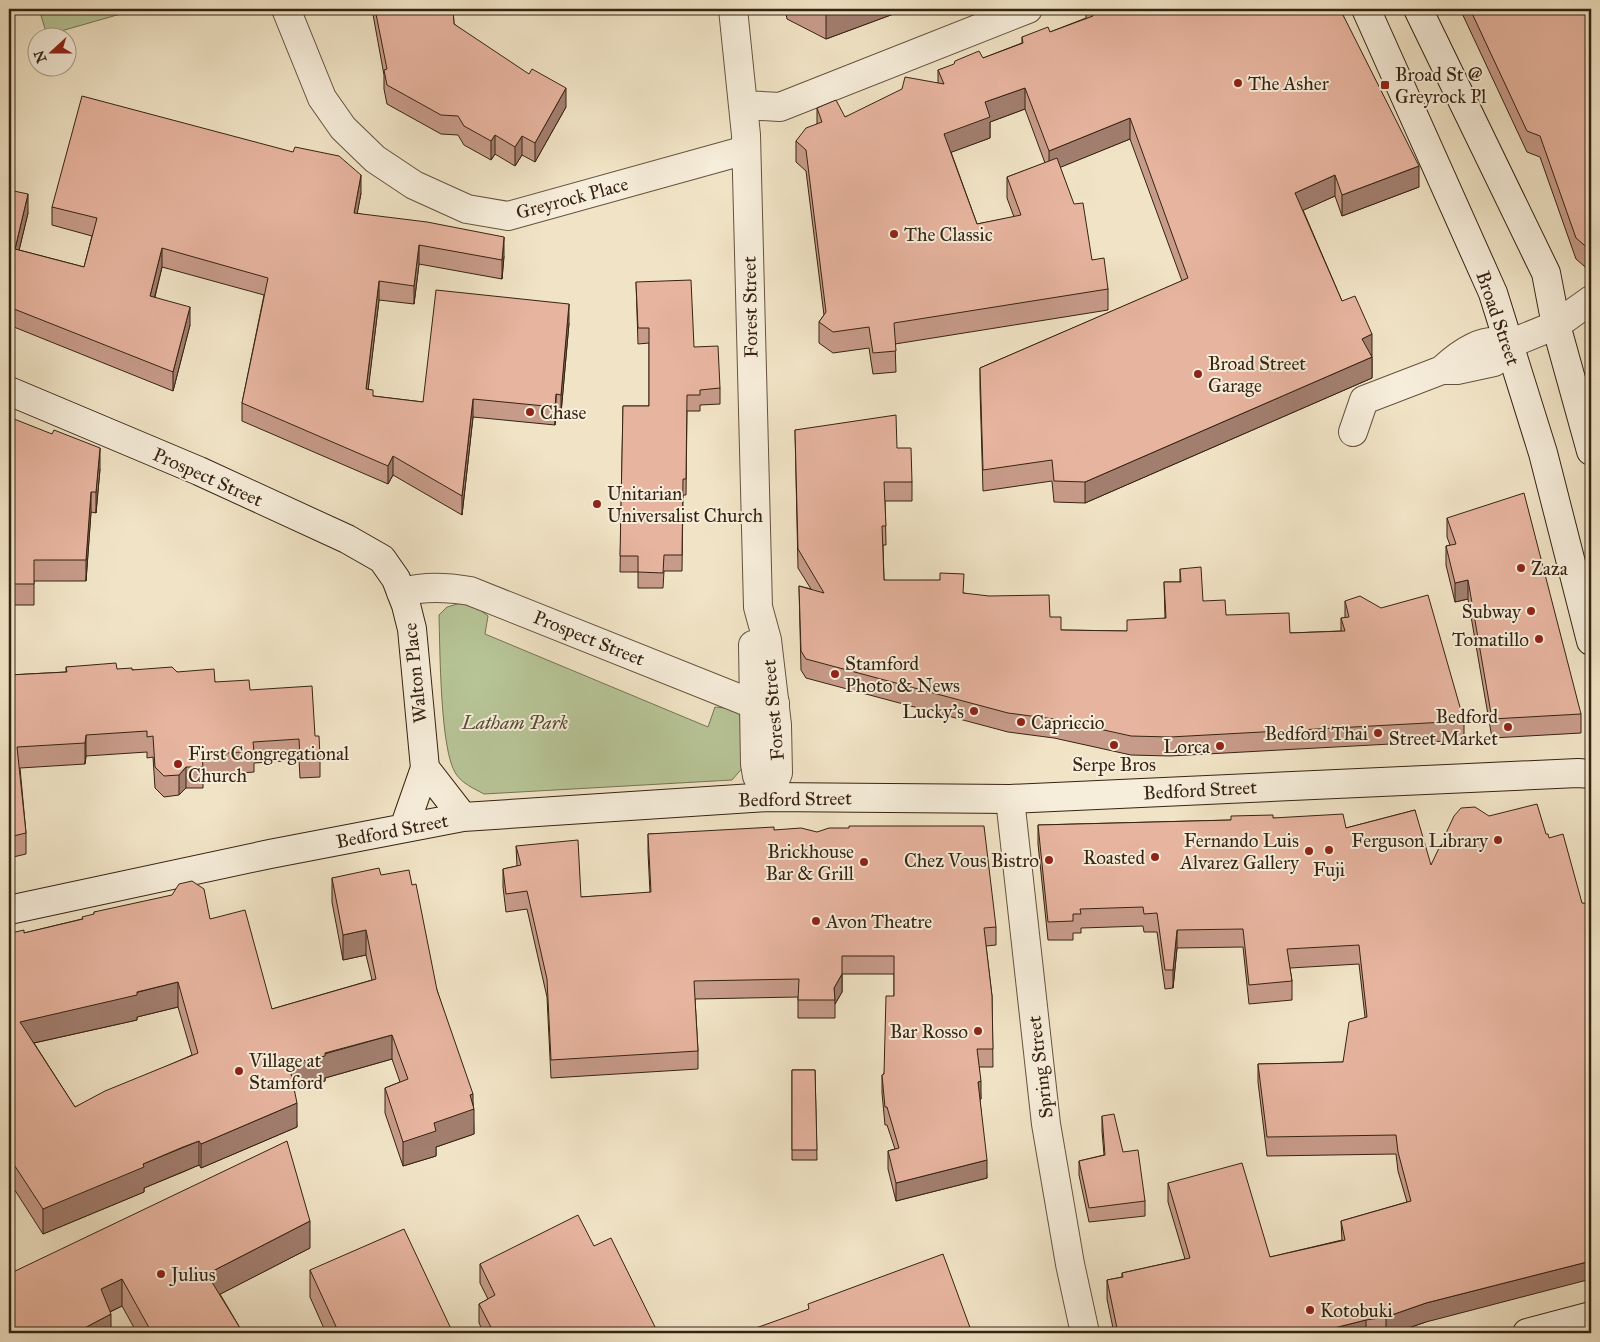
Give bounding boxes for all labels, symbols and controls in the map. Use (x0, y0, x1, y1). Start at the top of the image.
north arrow (28, 28, 78, 78)
text: N (30, 48, 50, 65)
place label: Broad St @ Greyrock Pl (1395, 63, 1487, 108)
place label: The Asher (1248, 72, 1330, 95)
marker: The Asher (1232, 77, 1244, 89)
marker: Broad St @ Greyrock Pl (1379, 79, 1391, 91)
street label: Greyrock Place (513, 172, 631, 224)
place label: The Classic (904, 223, 993, 246)
marker: The Classic (888, 228, 900, 240)
street label: Forest Street (738, 256, 762, 358)
street label: Broad Street (1471, 268, 1525, 368)
place label: Broad Street Garage (1208, 352, 1306, 398)
marker: Broad Street Garage (1192, 368, 1204, 380)
place label: Chase (540, 401, 586, 424)
marker: Chase (524, 406, 536, 418)
street label: Prospect Street (149, 443, 267, 512)
place label: Unitarian Universalist Church (607, 482, 763, 527)
marker: Unitarian Universalist Church (591, 498, 603, 510)
place label: Zaza (1531, 557, 1569, 580)
marker: Zaza (1515, 562, 1527, 574)
place label: Subway (1462, 600, 1522, 623)
street label: Prospect Street (530, 605, 648, 671)
marker: Subway (1525, 605, 1537, 617)
street label: Walton Place (398, 621, 432, 724)
place label: Tomatillo (1452, 628, 1529, 651)
marker: Tomatillo (1533, 633, 1545, 645)
place label: Stamford Photo & News (845, 652, 960, 697)
street label: Forest Street (757, 658, 789, 762)
marker: Stamford Photo & News (829, 668, 841, 680)
place label: Lucky's (902, 700, 964, 723)
marker: Lucky's (968, 705, 980, 717)
place label: Bedford Street Market (1389, 705, 1498, 750)
park label: Latham Park (461, 711, 569, 734)
place label: Capriccio (1031, 711, 1105, 734)
marker: Capriccio (1015, 716, 1027, 728)
marker: Bedford Street Market (1502, 721, 1514, 733)
place label: Bedford Thai (1265, 722, 1368, 745)
marker: Bedford Thai (1372, 727, 1384, 739)
place label: Lorca (1163, 735, 1211, 758)
marker: Serpe Bros (1108, 739, 1120, 751)
marker: Lorca (1214, 740, 1226, 752)
place label: First Congregational Church (188, 742, 350, 787)
place label: Serpe Bros (1072, 753, 1156, 776)
marker: First Congregational Church (172, 758, 184, 770)
street label: Bedford Street (1143, 776, 1258, 804)
street label: Bedford Street (738, 787, 852, 811)
street label: Bedford Street (334, 809, 450, 853)
place label: Fernando Luis Alvarez Gallery (1179, 829, 1300, 874)
place label: Ferguson Library (1351, 829, 1489, 853)
marker: Ferguson Library (1492, 834, 1504, 846)
place label: Brickhouse Bar & Grill (765, 840, 855, 885)
marker: Fuji (1323, 844, 1335, 856)
marker: Fernando Luis Alvarez Gallery (1303, 845, 1315, 857)
place label: Roasted (1083, 846, 1145, 869)
place label: Chez Vous Bistro (904, 849, 1039, 872)
marker: Roasted (1149, 851, 1161, 863)
marker: Chez Vous Bistro (1043, 854, 1055, 866)
marker: Brickhouse Bar & Grill (858, 856, 870, 868)
place label: Fuji (1313, 858, 1345, 881)
place label: Avon Theatre (825, 910, 932, 933)
marker: Avon Theatre (810, 915, 822, 927)
street label: Spring Street (1022, 1014, 1059, 1120)
place label: Bar Rosso (890, 1020, 968, 1043)
marker: Bar Rosso (972, 1025, 984, 1037)
place label: Village at Stamford (248, 1049, 324, 1094)
marker: Village at Stamford (233, 1065, 245, 1077)
place label: Julius (169, 1263, 216, 1287)
marker: Julius (155, 1268, 167, 1280)
place label: Kotobuki (1320, 1299, 1393, 1322)
marker: Kotobuki (1304, 1304, 1316, 1316)

